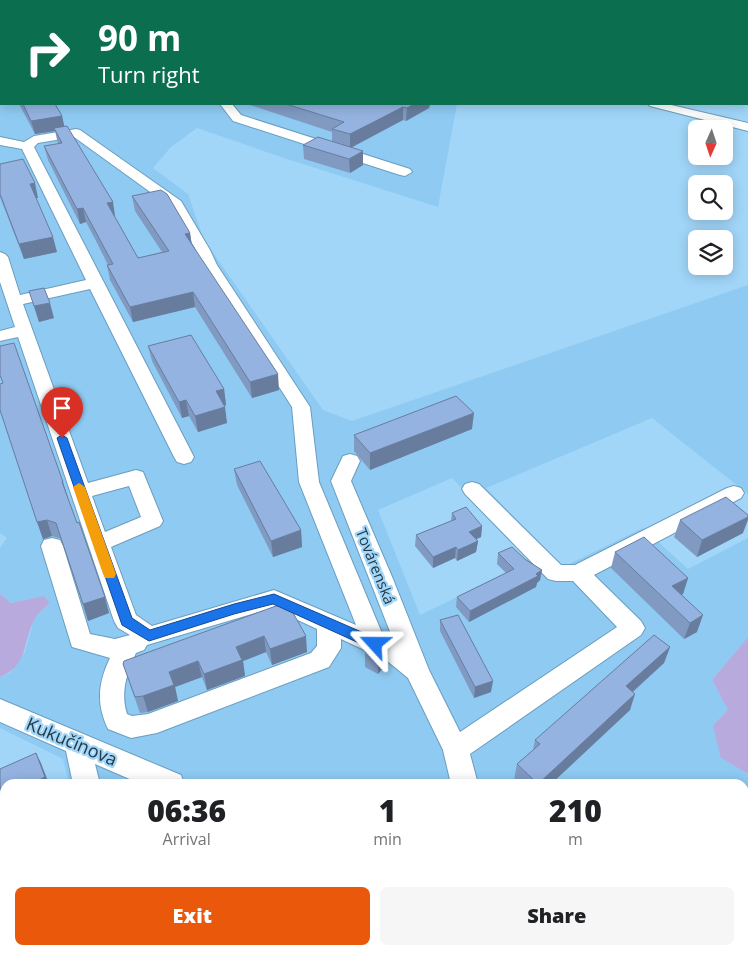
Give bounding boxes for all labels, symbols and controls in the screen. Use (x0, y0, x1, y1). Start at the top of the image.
text: 90 m (98, 14, 181, 61)
icon: right (15, 20, 80, 85)
text: Turn right (98, 59, 200, 89)
north arrow (688, 120, 732, 165)
map controls (688, 120, 733, 275)
button: search (688, 175, 733, 220)
button: layers (688, 230, 733, 275)
pin (41, 387, 83, 438)
icon: arrive (48, 394, 76, 422)
street label: Továrenská (352, 525, 400, 607)
position arrow (348, 617, 400, 669)
street label: Kukučínova (23, 711, 121, 771)
text: 06:36 (147, 790, 226, 831)
text: 1 (379, 790, 396, 831)
text: 210 (549, 790, 602, 831)
text: Arrival (163, 828, 211, 850)
text: min (373, 828, 402, 850)
text: m (568, 828, 583, 850)
button: Exit (15, 887, 370, 945)
button: Share (380, 887, 734, 945)

